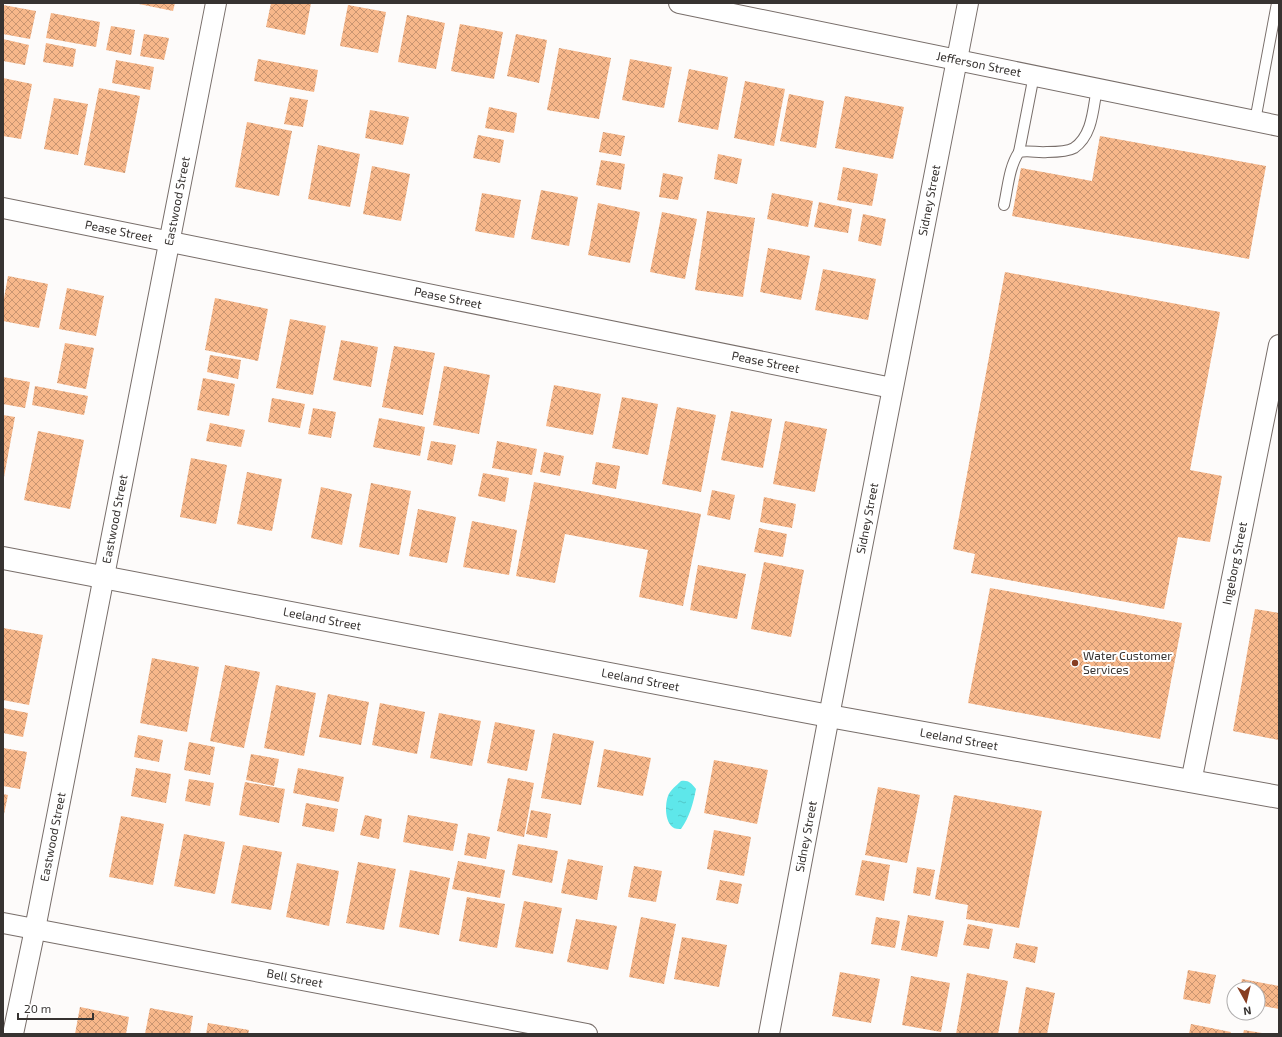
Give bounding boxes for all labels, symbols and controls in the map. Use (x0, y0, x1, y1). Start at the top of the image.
street label: Jefferson Street (935, 48, 1023, 79)
street label: Eastwood Street (161, 155, 192, 247)
street label: Sidney Street (915, 163, 942, 237)
street label: Pease Street (84, 217, 154, 244)
street label: Pease Street (413, 283, 484, 311)
street label: Pease Street (731, 348, 801, 375)
street label: Eastwood Street (99, 473, 130, 565)
street label: Sidney Street (853, 481, 880, 555)
street label: Ingeborg Street (1219, 520, 1249, 606)
street label: Leeland Street (282, 604, 363, 632)
place label: Water Customer Services (1083, 648, 1172, 676)
marker: Water Customer Services (1070, 658, 1080, 668)
street label: Leeland Street (600, 665, 681, 693)
street label: Leeland Street (919, 725, 1000, 752)
street label: Eastwood Street (36, 791, 68, 883)
street label: Sidney Street (792, 799, 819, 873)
street label: Bell Street (266, 965, 325, 990)
north arrow (1226, 981, 1266, 1021)
scale bar (18, 995, 93, 1021)
text: 20 m (24, 1001, 51, 1015)
text: N (1243, 1004, 1252, 1018)

